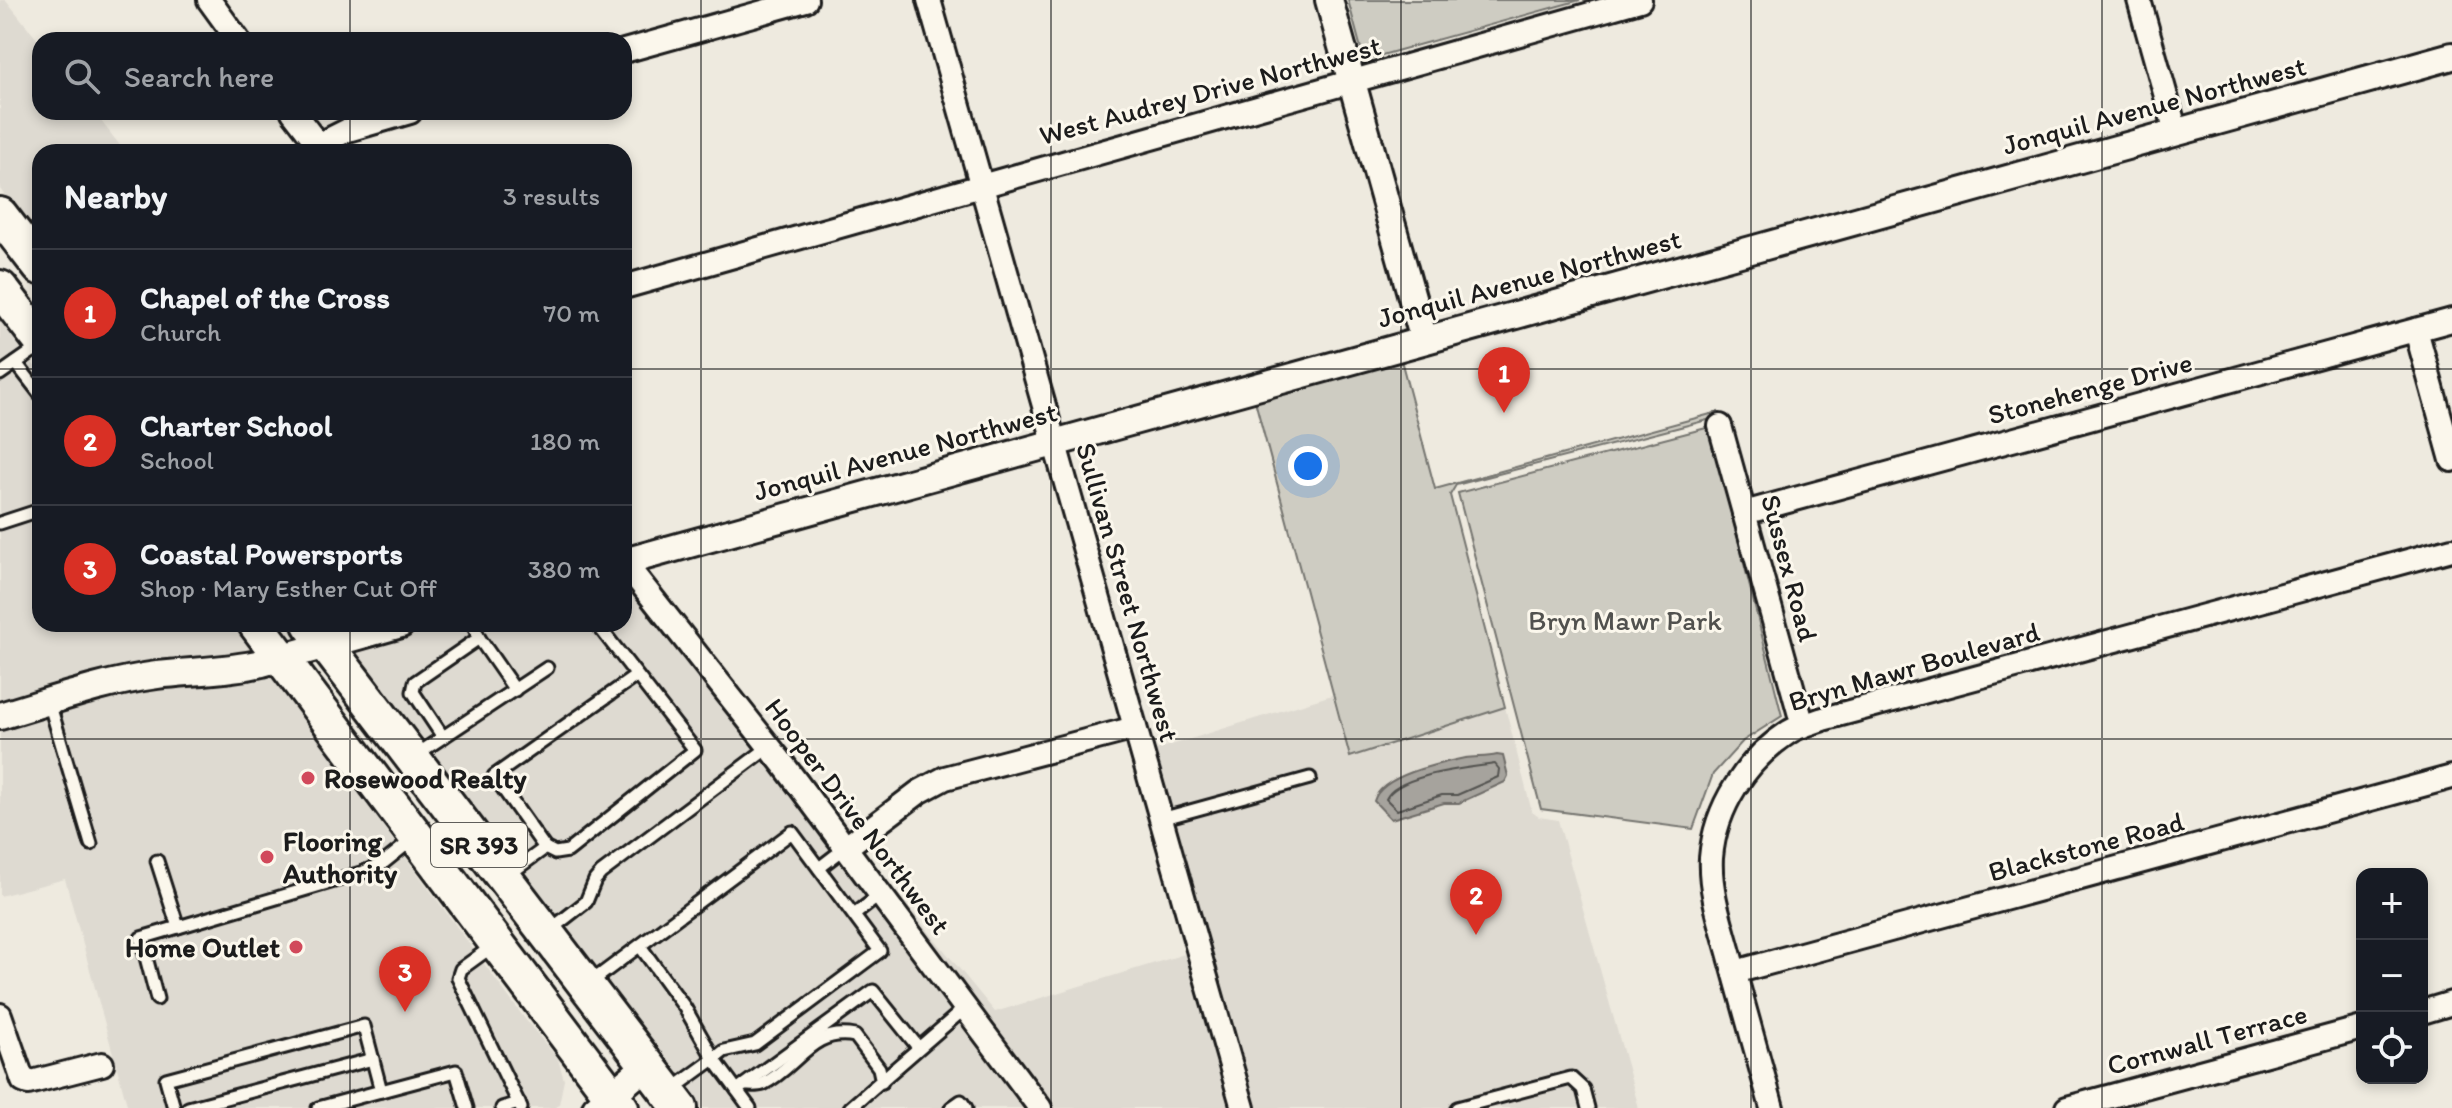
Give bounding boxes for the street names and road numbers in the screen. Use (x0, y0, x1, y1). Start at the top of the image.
street label: West Audrey Drive Northwest (1035, 28, 1385, 152)
street label: Jonquil Avenue Northwest (1999, 48, 2309, 162)
street label: Jonquil Avenue Northwest (1374, 221, 1684, 335)
street label: Stonehenge Drive (1984, 344, 2196, 432)
street label: Jonquil Avenue Northwest (750, 394, 1060, 508)
street label: Sullivan Street Northwest (1069, 439, 1187, 745)
street label: Sussex Road (1754, 491, 1826, 646)
street label: Bryn Mawr Boulevard (1785, 614, 2043, 718)
street label: Hooper Drive Northwest (758, 691, 958, 941)
street label: Blackstone Road (1985, 803, 2188, 888)
road number: SR 393 (431, 823, 527, 867)
street label: Cornwall Terrace (2103, 996, 2311, 1082)

